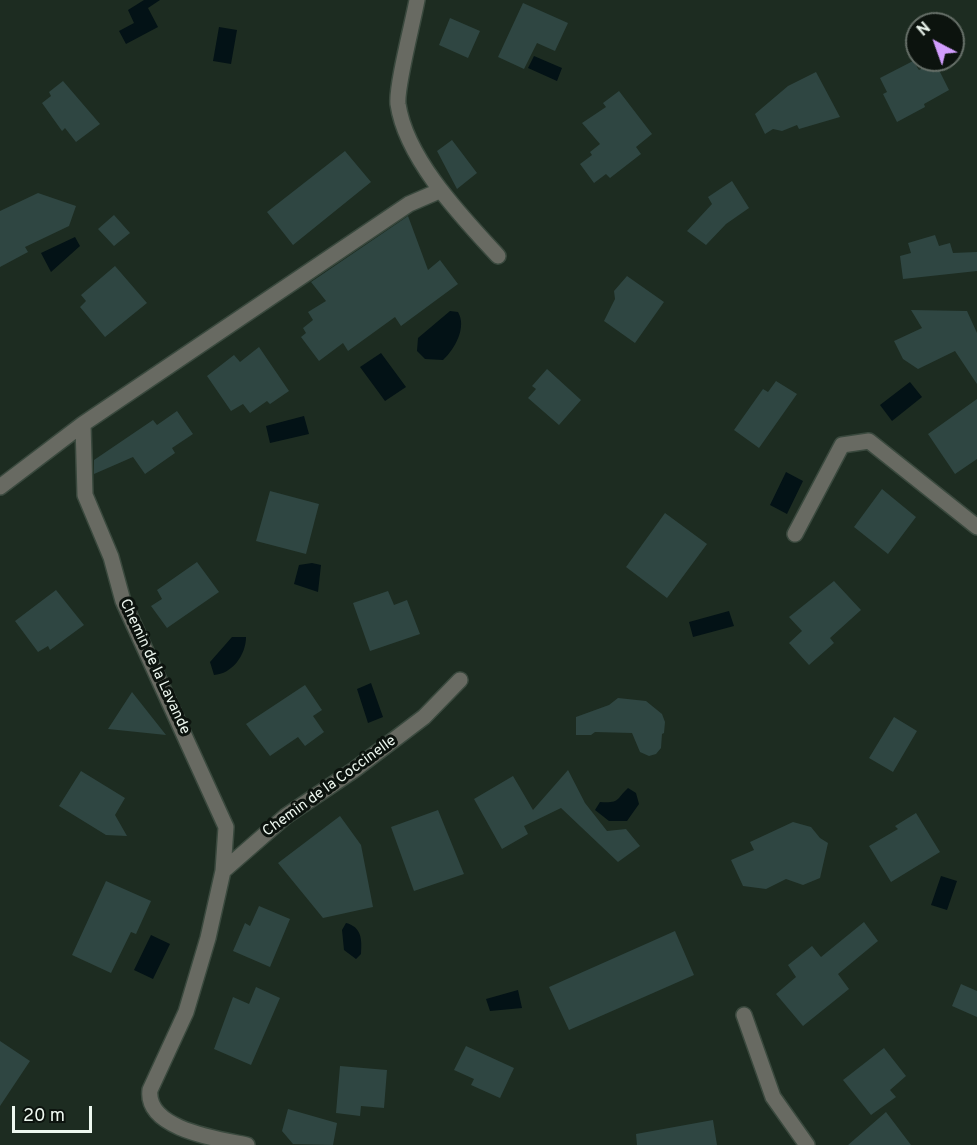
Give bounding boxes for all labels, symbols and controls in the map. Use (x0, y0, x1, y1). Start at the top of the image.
north arrow (905, 12, 965, 72)
text: N (914, 19, 935, 41)
street label: Chemin de la Lavande (115, 596, 193, 738)
street label: Chemin de la Coccinelle (260, 733, 400, 841)
scale bar (15, 1094, 94, 1132)
text: 20 m (23, 1105, 65, 1128)

